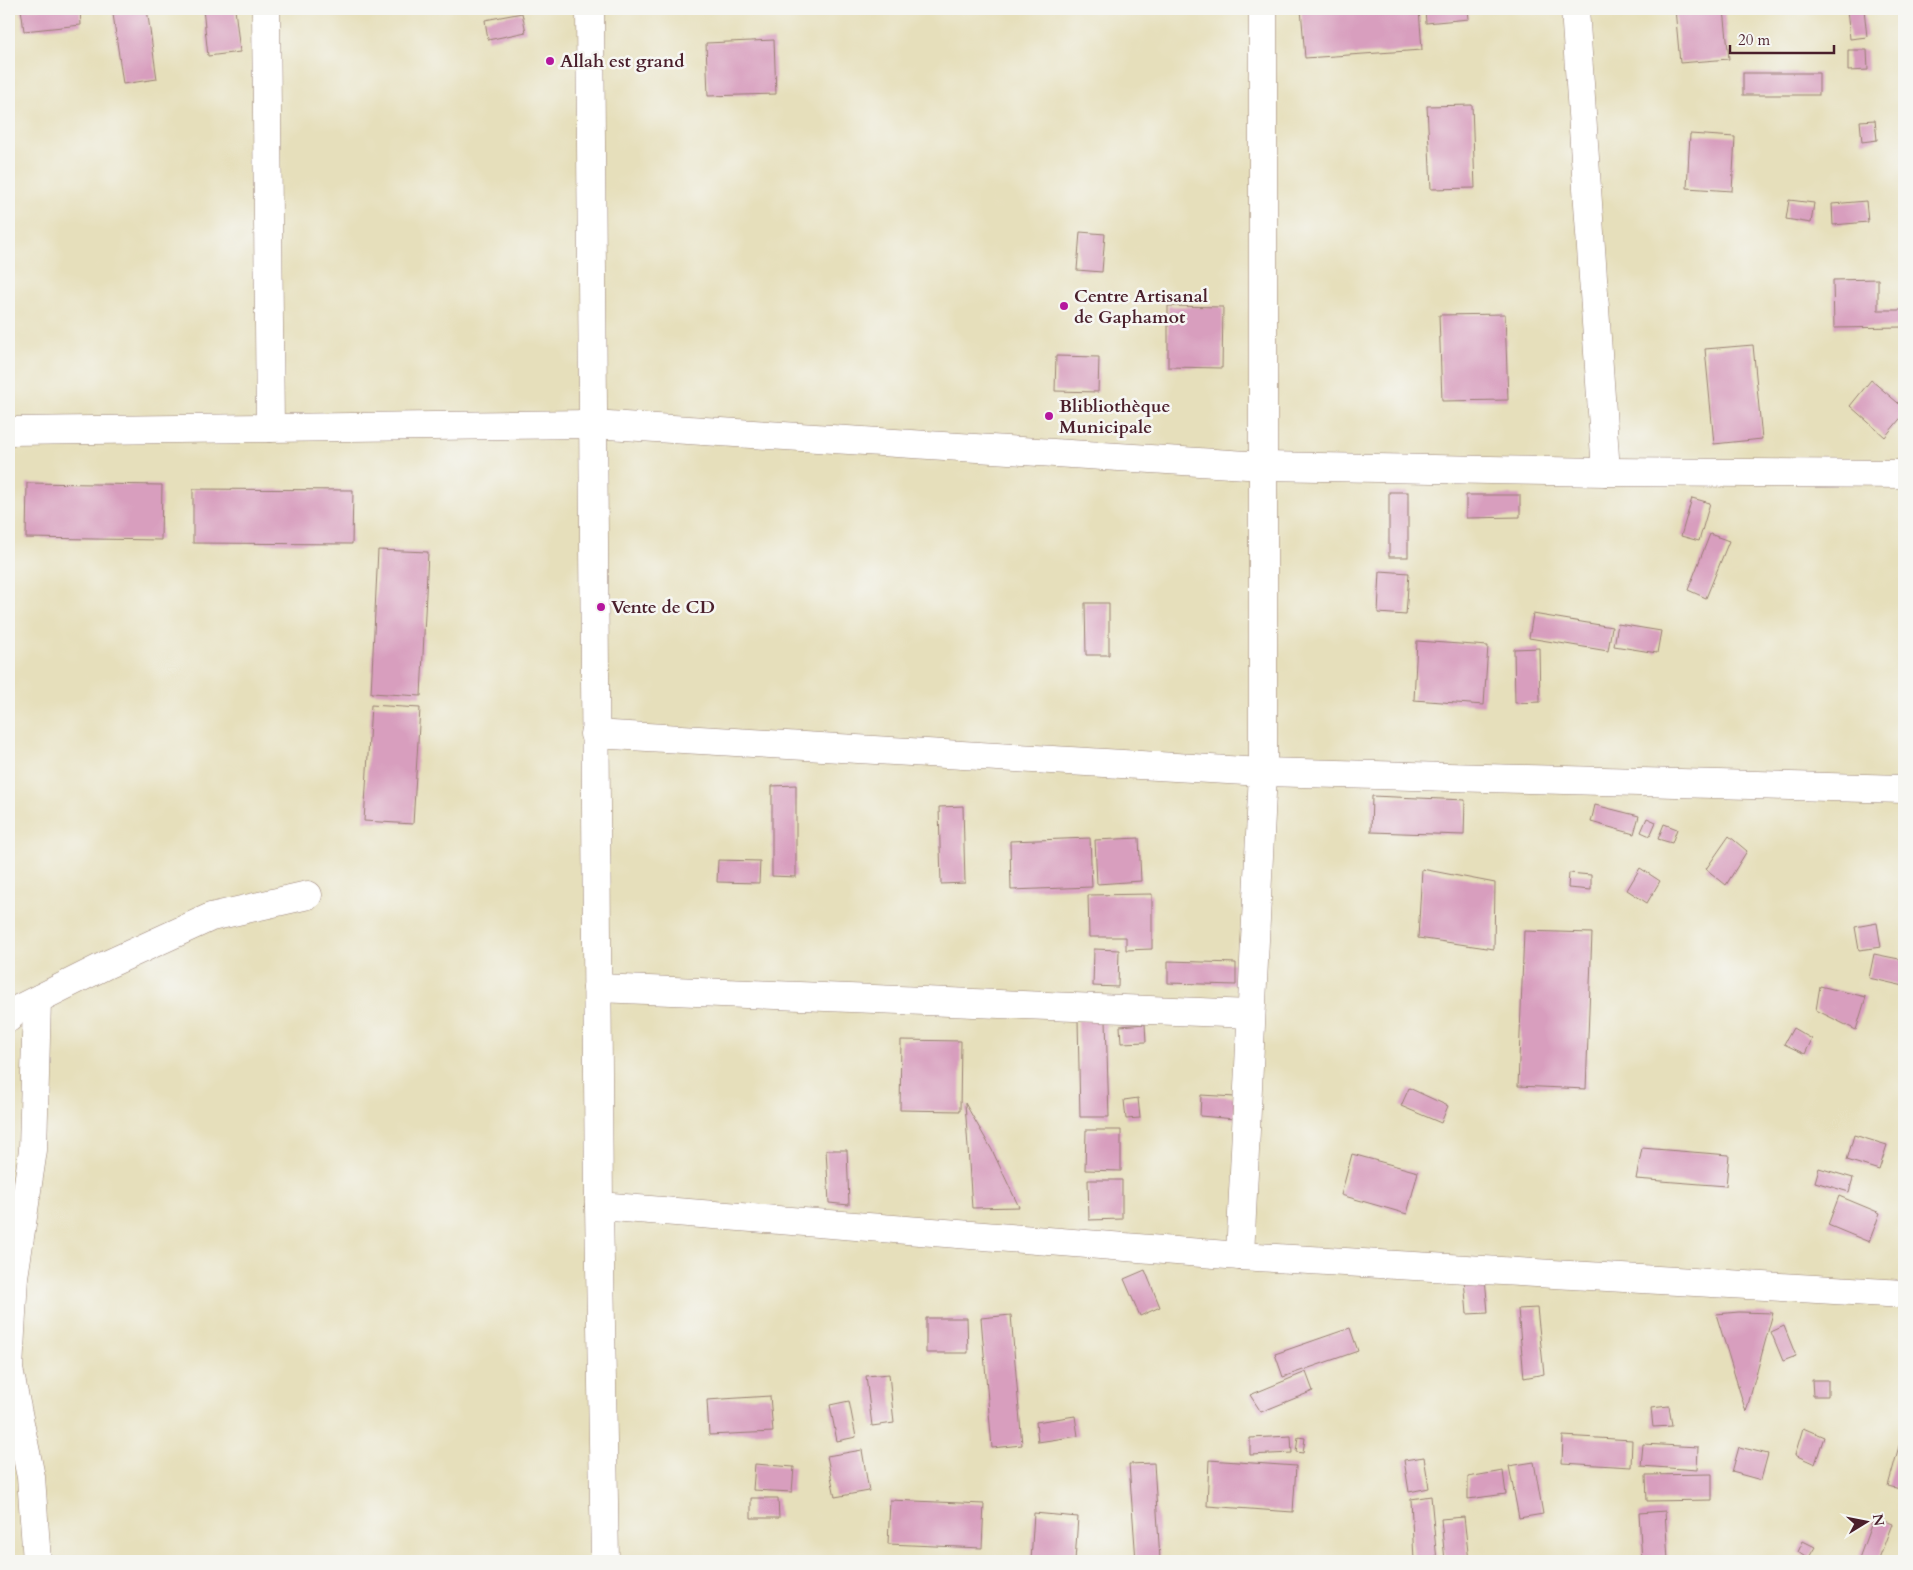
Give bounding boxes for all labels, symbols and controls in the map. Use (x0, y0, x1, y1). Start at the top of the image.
scale bar (1730, 22, 1834, 54)
text: 20 m (1738, 30, 1770, 50)
place label: Allah est grand (560, 49, 685, 74)
marker: Allah est grand (544, 55, 556, 67)
place label: Centre Artisanal de Gaphamot (1074, 284, 1208, 330)
marker: Centre Artisanal de Gaphamot (1058, 300, 1070, 312)
place label: Blibliothèque Municipale (1059, 394, 1170, 440)
marker: Blibliothèque Municipale (1043, 410, 1055, 422)
place label: Vente de CD (611, 595, 715, 620)
marker: Vente de CD (595, 601, 607, 613)
north arrow (1840, 1498, 1890, 1548)
text: N (1868, 1512, 1889, 1527)

